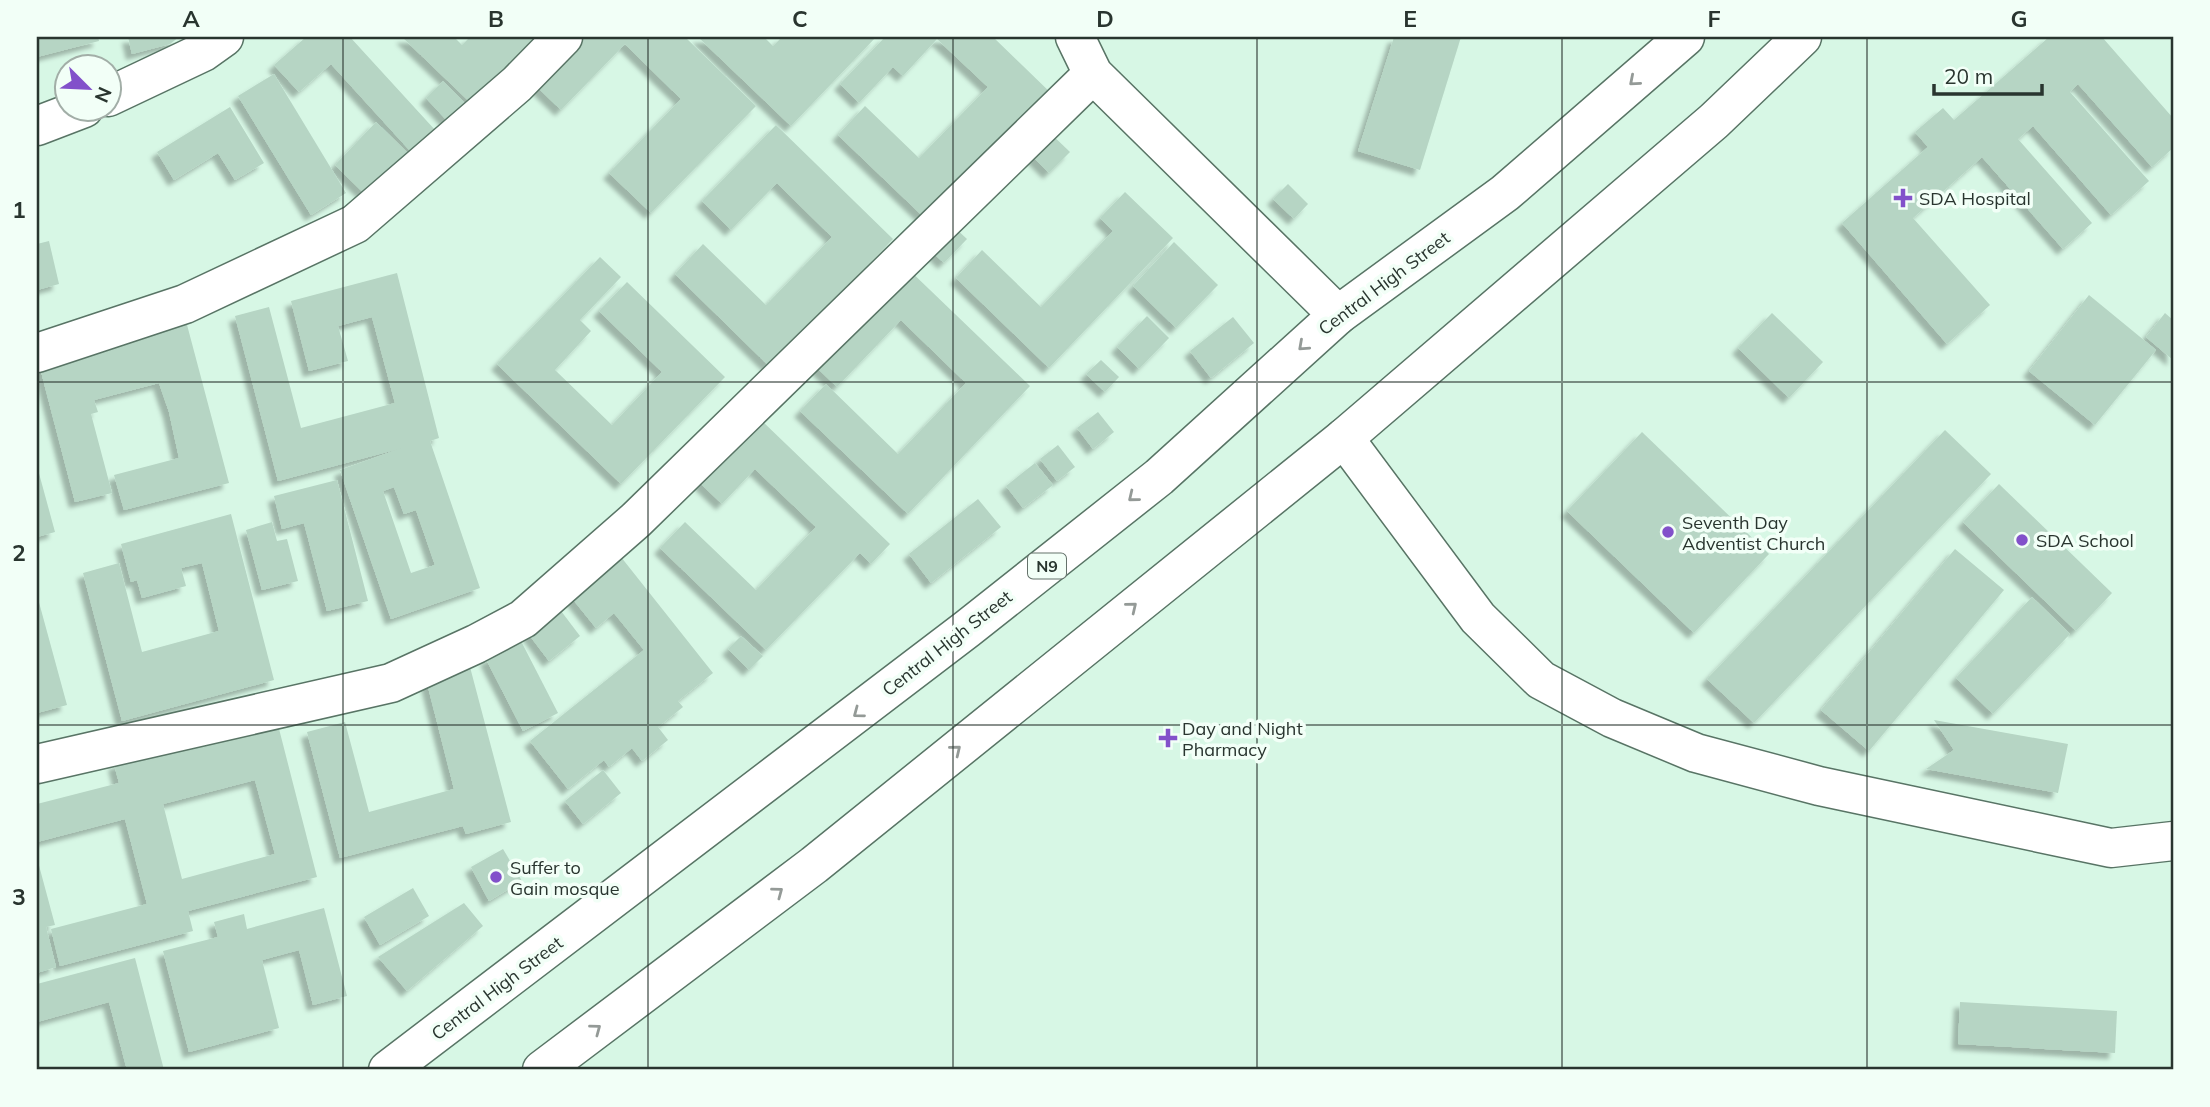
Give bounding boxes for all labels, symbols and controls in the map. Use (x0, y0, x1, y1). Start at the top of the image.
text: A (182, 4, 200, 33)
text: B (488, 4, 504, 33)
text: C (792, 4, 808, 33)
text: D (1096, 4, 1114, 33)
text: E (1403, 4, 1417, 33)
text: F (1707, 4, 1721, 33)
text: G (2010, 4, 2028, 33)
north arrow (52, 52, 122, 122)
scale bar (1934, 52, 2042, 96)
text: 20 m (1944, 63, 1993, 89)
one-way arrow (1629, 73, 1642, 85)
text: N (90, 83, 117, 106)
place label: SDA Hospital (1919, 187, 2031, 210)
marker: SDA Hospital (1893, 188, 1913, 208)
text: 1 (12, 195, 26, 224)
street label: Central High Street (1314, 226, 1454, 340)
one-way arrow (1298, 338, 1311, 350)
one-way arrow (1129, 488, 1141, 501)
place label: Seventh Day Adventist Church (1682, 511, 1825, 555)
marker: Seventh Day Adventist Church (1660, 524, 1676, 540)
place label: SDA School (2036, 529, 2134, 552)
marker: SDA School (2014, 532, 2030, 548)
text: 2 (12, 538, 26, 567)
road number: N9 (1028, 554, 1066, 579)
street label: Central High Street (877, 585, 1017, 701)
one-way arrow (1124, 603, 1137, 615)
one-way arrow (853, 704, 866, 717)
place label: Day and Night Pharmacy (1182, 717, 1303, 761)
marker: Day and Night Pharmacy (1160, 730, 1176, 746)
one-way arrow (948, 746, 960, 759)
place label: Suffer to Gain mosque (510, 856, 619, 900)
marker: Suffer to Gain mosque (488, 869, 504, 885)
text: 3 (12, 882, 26, 911)
one-way arrow (770, 888, 783, 901)
street label: Central High Street (427, 931, 567, 1045)
one-way arrow (589, 1025, 601, 1038)

